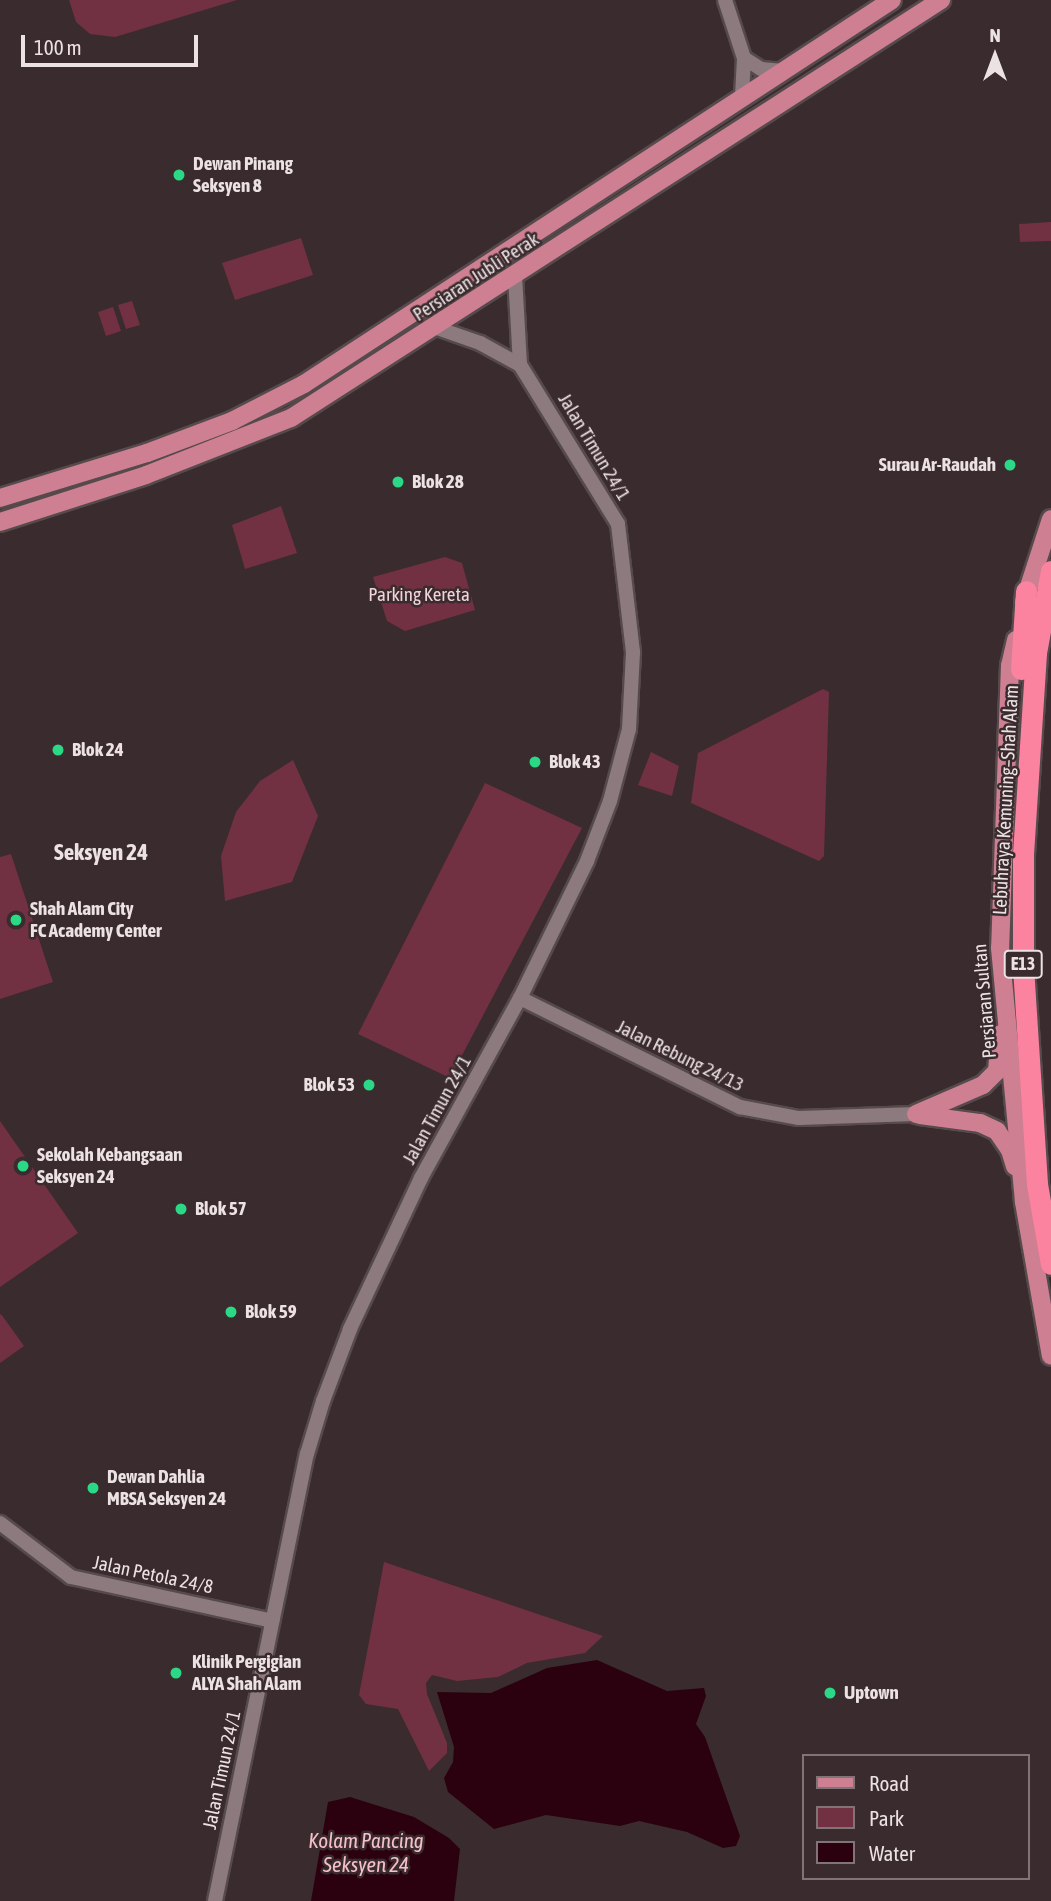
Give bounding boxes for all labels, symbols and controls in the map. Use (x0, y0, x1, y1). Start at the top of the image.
scale bar (24, 21, 201, 65)
north arrow (960, 21, 1030, 91)
text: N (989, 24, 1001, 46)
text: 100 m (34, 35, 82, 59)
place label: Dewan Pinang Seksyen 8 (193, 153, 293, 197)
marker: Dewan Pinang Seksyen 8 (171, 167, 187, 183)
street label: Persiaran Jubli Perak (409, 228, 543, 326)
street label: Jalan Timun 24/1 (553, 389, 635, 505)
place label: Surau Ar-Raudah (879, 454, 996, 476)
marker: Surau Ar-Raudah (1002, 457, 1018, 473)
place label: Blok 28 (412, 471, 464, 493)
marker: Blok 28 (390, 474, 406, 490)
park label: Parking Kereta (368, 584, 470, 606)
street label: Lebuhraya Kemuning–Shah Alam (989, 684, 1023, 916)
place label: Blok 24 (72, 739, 124, 761)
marker: Blok 24 (50, 742, 66, 758)
place label: Blok 43 (549, 751, 601, 773)
marker: Blok 43 (527, 754, 543, 770)
district label: Seksyen 24 (54, 838, 148, 866)
place label: Shah Alam City FC Academy Center (30, 898, 162, 942)
marker: Shah Alam City FC Academy Center (8, 912, 24, 928)
street label: Persiaran Sultan (969, 943, 1001, 1059)
road number: E13 (1002, 950, 1044, 979)
street label: Jalan Rebung 24/13 (613, 1015, 747, 1097)
street label: Jalan Timun 24/1 (398, 1052, 476, 1168)
place label: Blok 53 (303, 1074, 355, 1096)
marker: Blok 53 (361, 1077, 377, 1093)
place label: Sekolah Kebangsaan Seksyen 24 (37, 1144, 183, 1188)
marker: Sekolah Kebangsaan Seksyen 24 (15, 1158, 31, 1174)
place label: Blok 57 (195, 1198, 247, 1220)
marker: Blok 57 (173, 1201, 189, 1217)
place label: Blok 59 (245, 1301, 297, 1323)
marker: Blok 59 (223, 1304, 239, 1320)
place label: Dewan Dahlia MBSA Seksyen 24 (107, 1466, 226, 1510)
marker: Dewan Dahlia MBSA Seksyen 24 (85, 1480, 101, 1496)
street label: Jalan Petola 24/8 (91, 1551, 215, 1599)
place label: Klinik Pergigian ALYA Shah Alam (192, 1651, 301, 1695)
marker: Klinik Pergigian ALYA Shah Alam (166, 1663, 186, 1683)
place label: Uptown (844, 1682, 899, 1704)
marker: Uptown (822, 1685, 838, 1701)
street label: Jalan Timun 24/1 (198, 1709, 246, 1831)
legend (802, 1754, 1030, 1880)
text: Road (869, 1771, 909, 1795)
text: Park (869, 1806, 904, 1830)
water label: Kolam Pancing Seksyen 24 (308, 1827, 424, 1877)
text: Water (869, 1841, 915, 1865)

